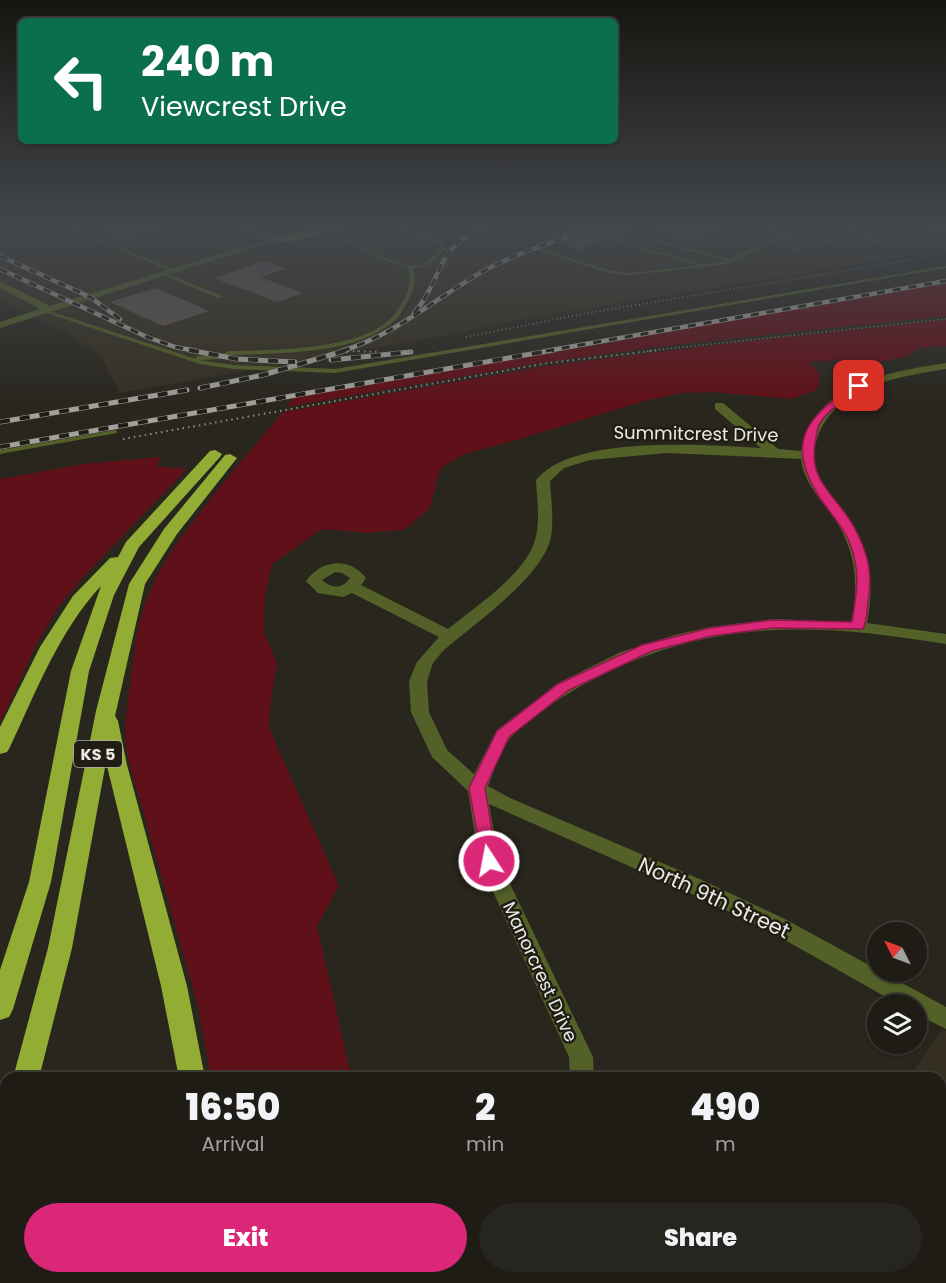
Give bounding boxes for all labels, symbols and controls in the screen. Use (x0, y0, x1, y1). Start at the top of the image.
text: 240 m (141, 32, 274, 91)
icon: left (42, 42, 120, 120)
text: Viewcrest Drive (141, 88, 347, 125)
pin (833, 360, 884, 411)
icon: arrive (842, 369, 875, 402)
street label: Summitcrest Drive (613, 420, 779, 447)
road number: KS 5 (74, 741, 122, 767)
position arrow (457, 829, 521, 893)
street label: North 9th Street (634, 850, 795, 945)
street label: Manorcrest Drive (497, 898, 584, 1046)
north arrow (867, 922, 927, 982)
map controls (867, 922, 927, 1054)
button: layers (867, 994, 927, 1054)
text: 16:50 (186, 1082, 281, 1133)
text: 2 (475, 1082, 496, 1133)
text: 490 (690, 1082, 760, 1133)
text: Arrival (202, 1130, 265, 1158)
text: min (466, 1130, 504, 1158)
text: m (715, 1130, 736, 1158)
button: Exit (24, 1203, 467, 1272)
button: Share (479, 1203, 922, 1272)

